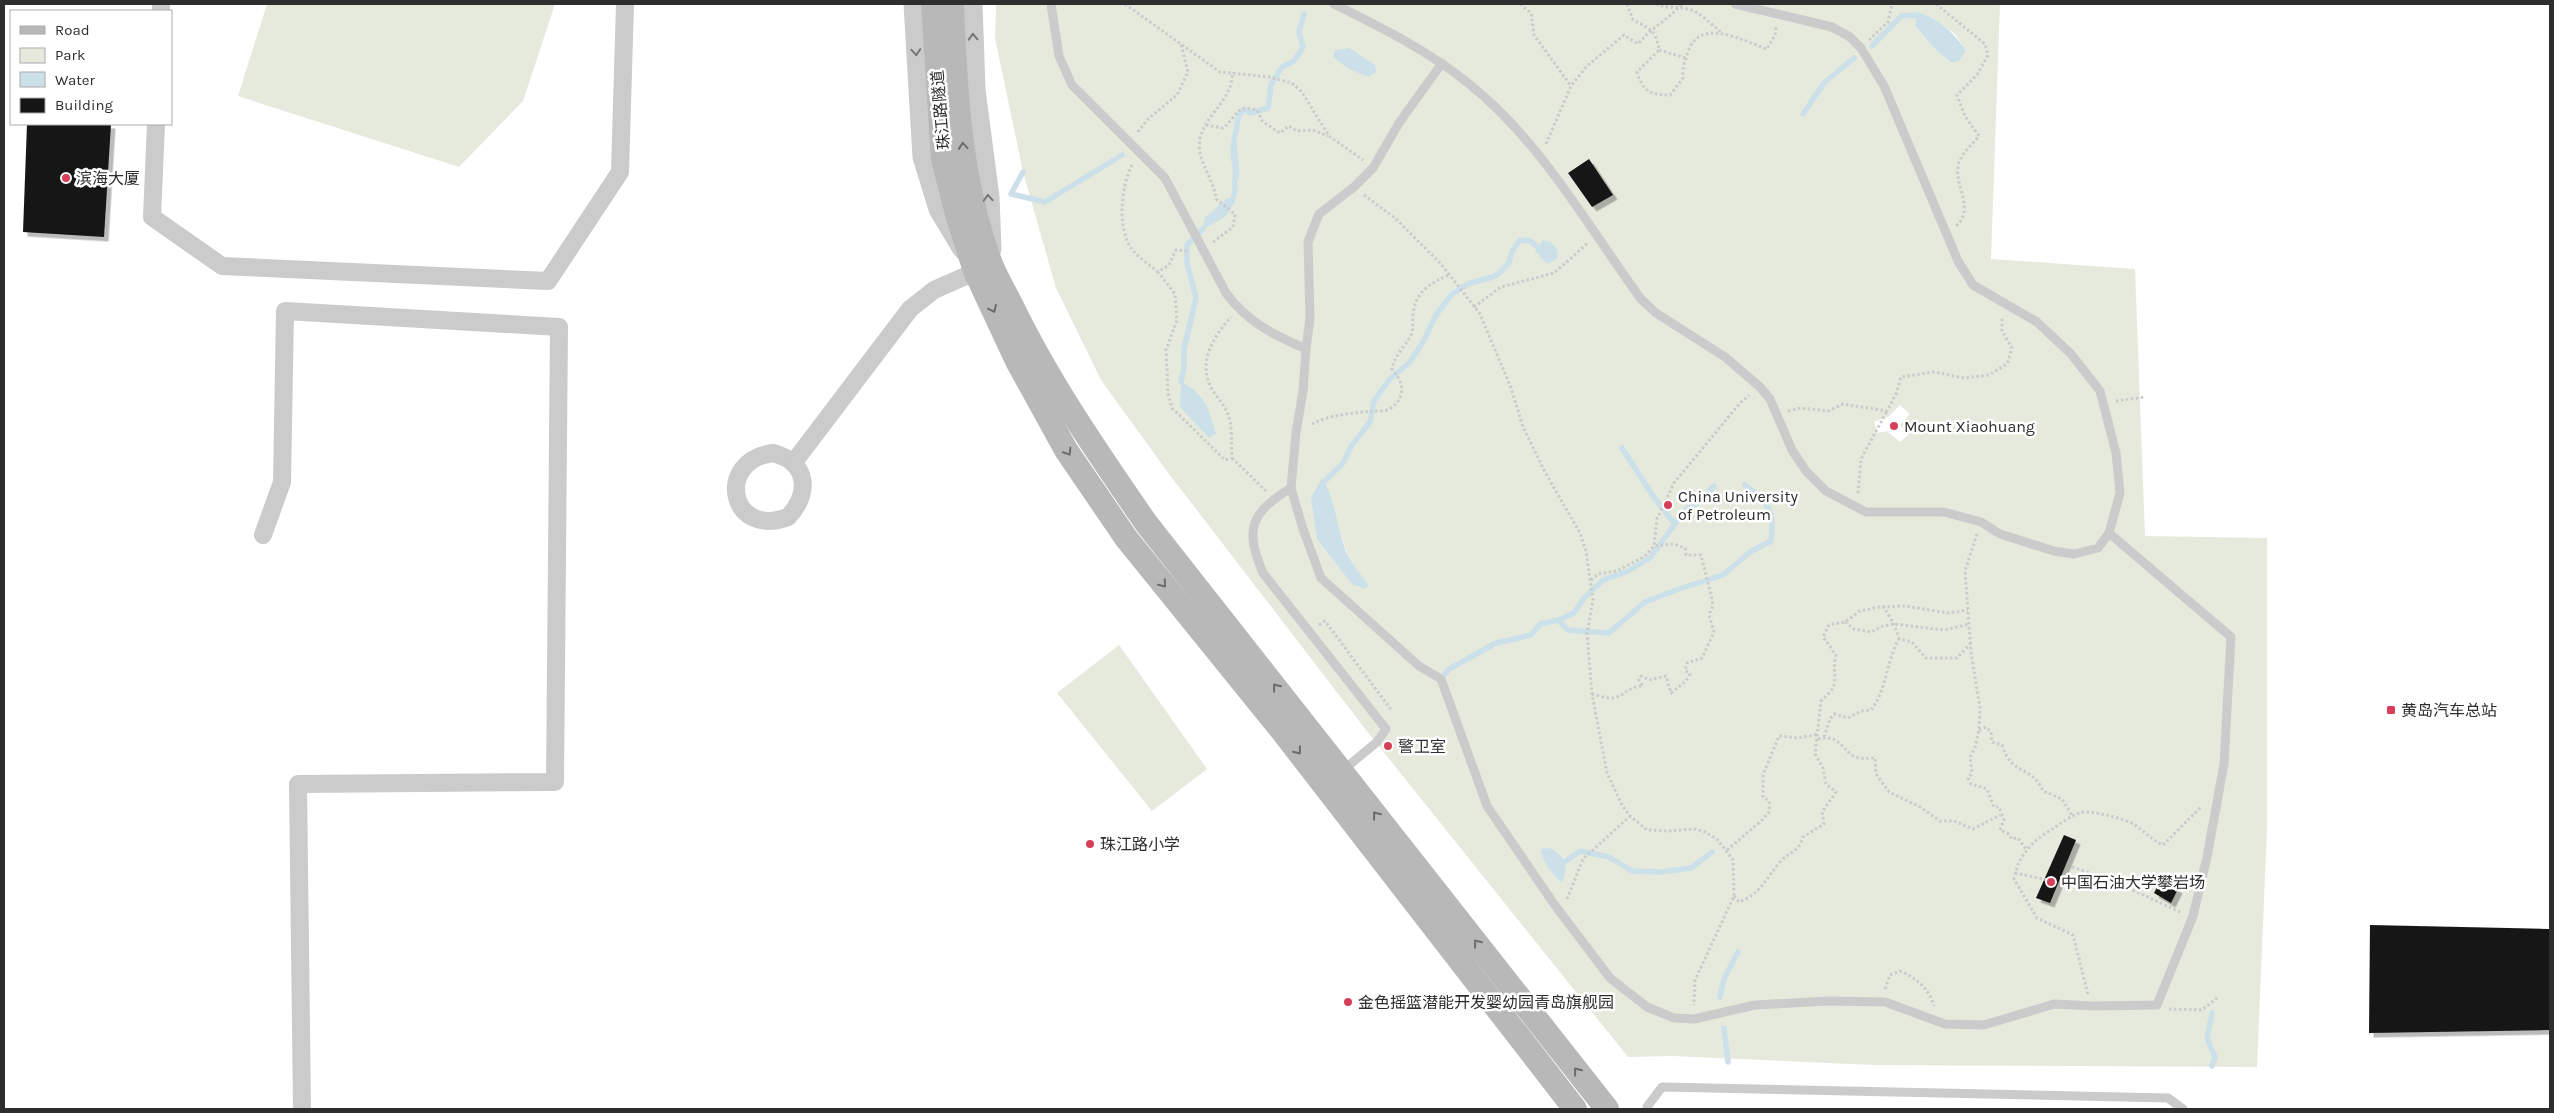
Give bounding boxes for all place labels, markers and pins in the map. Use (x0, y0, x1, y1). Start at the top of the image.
place label: 滨海大厦 (76, 169, 140, 188)
marker: 滨海大厦 (60, 172, 72, 184)
place label: Mount Xiaohuang (1904, 417, 2035, 436)
marker: Mount Xiaohuang (1888, 420, 1900, 432)
place label: China University of Petroleum (1678, 487, 1799, 524)
marker: China University of Petroleum (1662, 499, 1674, 511)
place label: 黄岛汽车总站 (2401, 701, 2497, 720)
marker: 黄岛汽车总站 (2385, 704, 2397, 716)
place label: 警卫室 (1398, 737, 1446, 756)
marker: 警卫室 (1382, 740, 1394, 752)
place label: 珠江路小学 (1100, 835, 1180, 854)
marker: 珠江路小学 (1084, 838, 1096, 850)
place label: 中国石油大学攀岩场 (2061, 873, 2205, 892)
marker: 中国石油大学攀岩场 (2045, 876, 2057, 888)
place label: 金色摇篮潜能开发婴幼园青岛旗舰园 (1358, 993, 1614, 1012)
marker: 金色摇篮潜能开发婴幼园青岛旗舰园 (1342, 996, 1354, 1008)

